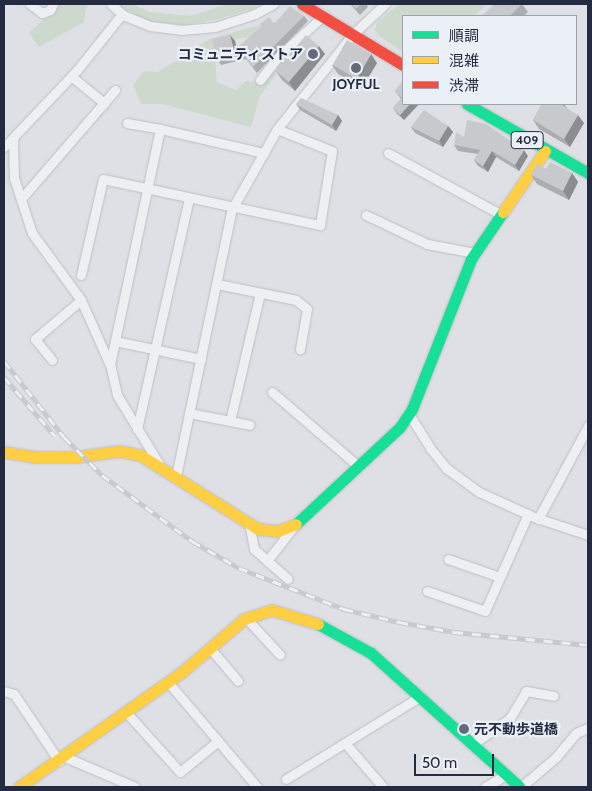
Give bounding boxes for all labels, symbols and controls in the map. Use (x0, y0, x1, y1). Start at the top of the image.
legend (402, 15, 577, 105)
text: 順調 (449, 27, 479, 45)
place label: コミュニティストア (177, 46, 303, 62)
marker: コミュニティストア (307, 48, 319, 60)
text: 混雑 (449, 52, 479, 70)
marker: JOYFUL (350, 62, 362, 74)
place label: JOYFUL (332, 76, 380, 92)
text: 渋滞 (449, 77, 479, 95)
road number: 409 (510, 130, 544, 150)
place label: 元不動歩道橋 (474, 721, 558, 737)
marker: 元不動歩道橋 (458, 723, 470, 735)
scale bar (417, 744, 497, 776)
text: 50 m (422, 754, 457, 772)

